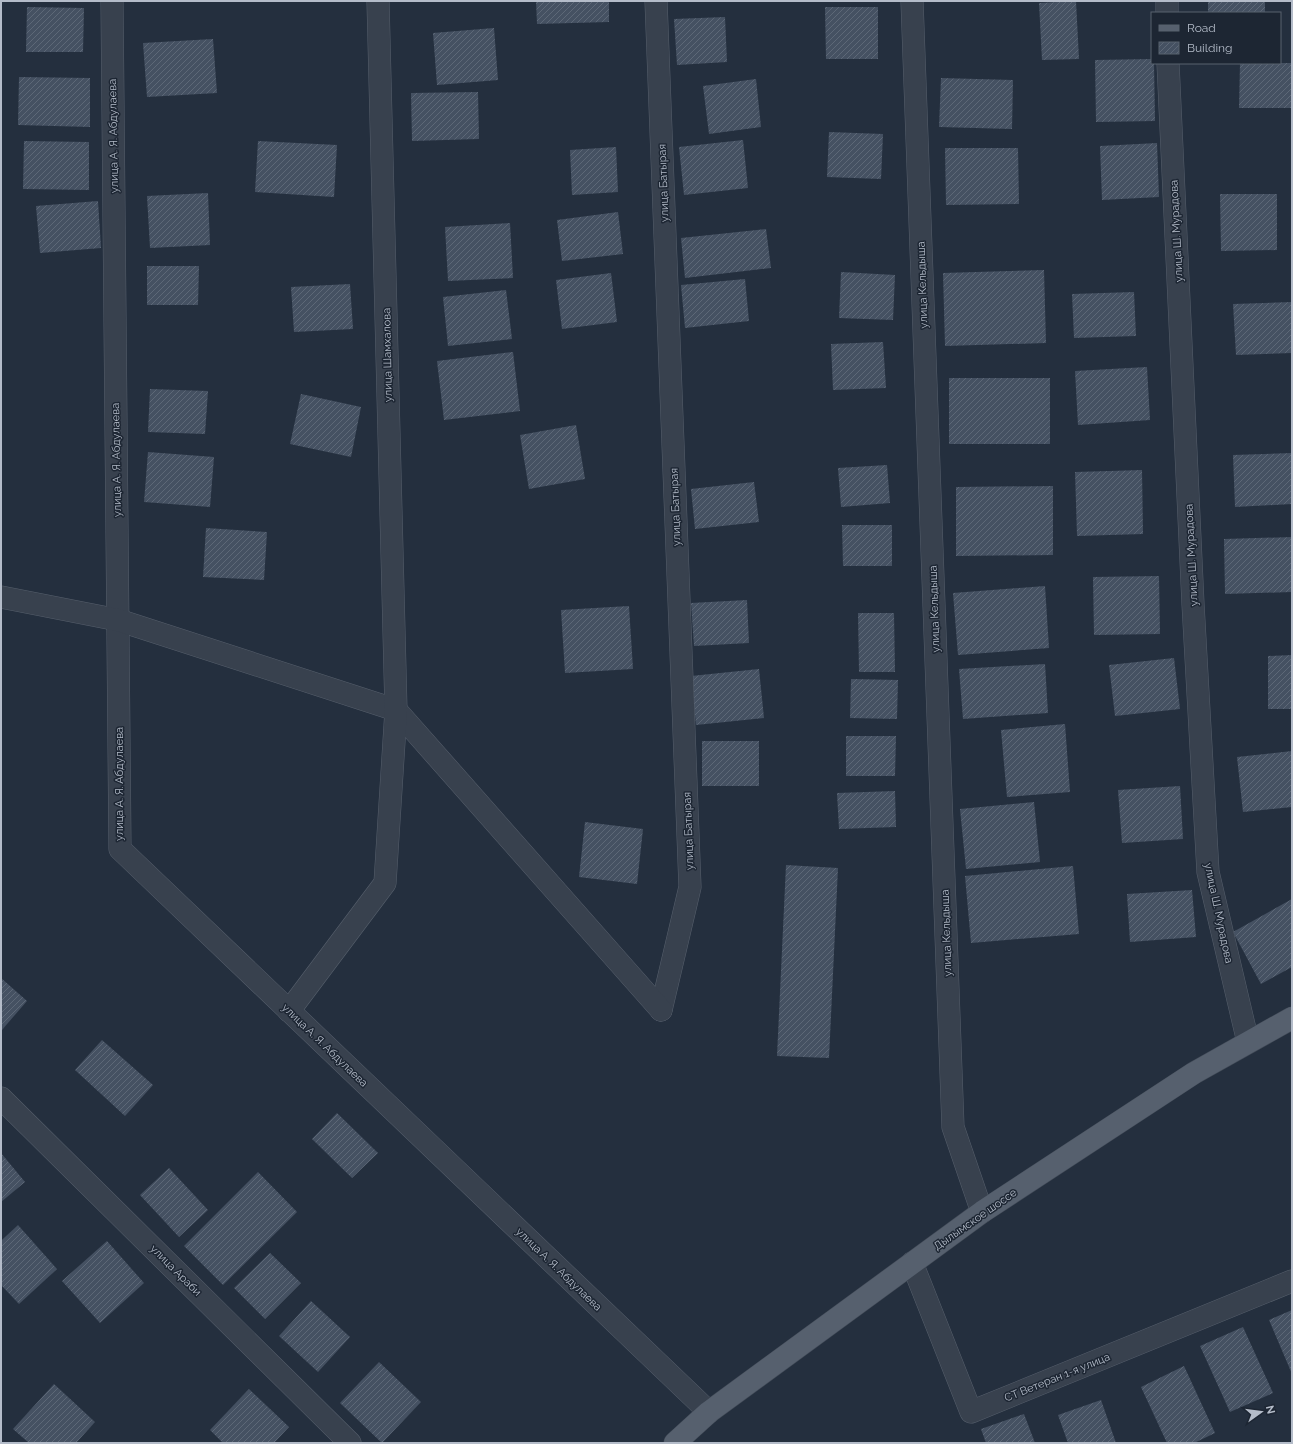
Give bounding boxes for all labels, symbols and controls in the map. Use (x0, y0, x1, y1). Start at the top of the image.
legend (1151, 12, 1281, 64)
text: Road (1187, 21, 1216, 35)
text: Building (1187, 41, 1233, 55)
street label: улица А. Я. Абдулаева (106, 79, 121, 193)
street label: улица Батырая (656, 144, 671, 222)
street label: улица Ш. Мурадова (1167, 179, 1186, 282)
street label: улица Кельдыша (914, 241, 931, 329)
street label: улица Шамхалова (380, 308, 395, 402)
street label: улица А. Я. Абдулаева (109, 403, 124, 517)
street label: улица Батырая (668, 468, 683, 546)
street label: улица Ш. Мурадова (1182, 503, 1201, 606)
street label: улица Кельдыша (926, 565, 943, 653)
street label: улица А. Я. Абдулаева (113, 727, 126, 841)
street label: улица Батырая (681, 792, 696, 870)
street label: улица Ш. Мурадова (1202, 862, 1236, 965)
street label: улица Кельдыша (938, 889, 955, 977)
street label: улица А. Я. Абдулаева (279, 1001, 370, 1090)
street label: Дылымское шоссе (931, 1186, 1020, 1253)
street label: улица А. Я. Абдулаева (513, 1225, 604, 1314)
street label: улица Араби (147, 1242, 204, 1299)
street label: СТ Ветеран 1-я улица (1002, 1350, 1112, 1405)
north arrow (1241, 1392, 1281, 1432)
text: N (1263, 1404, 1278, 1415)

